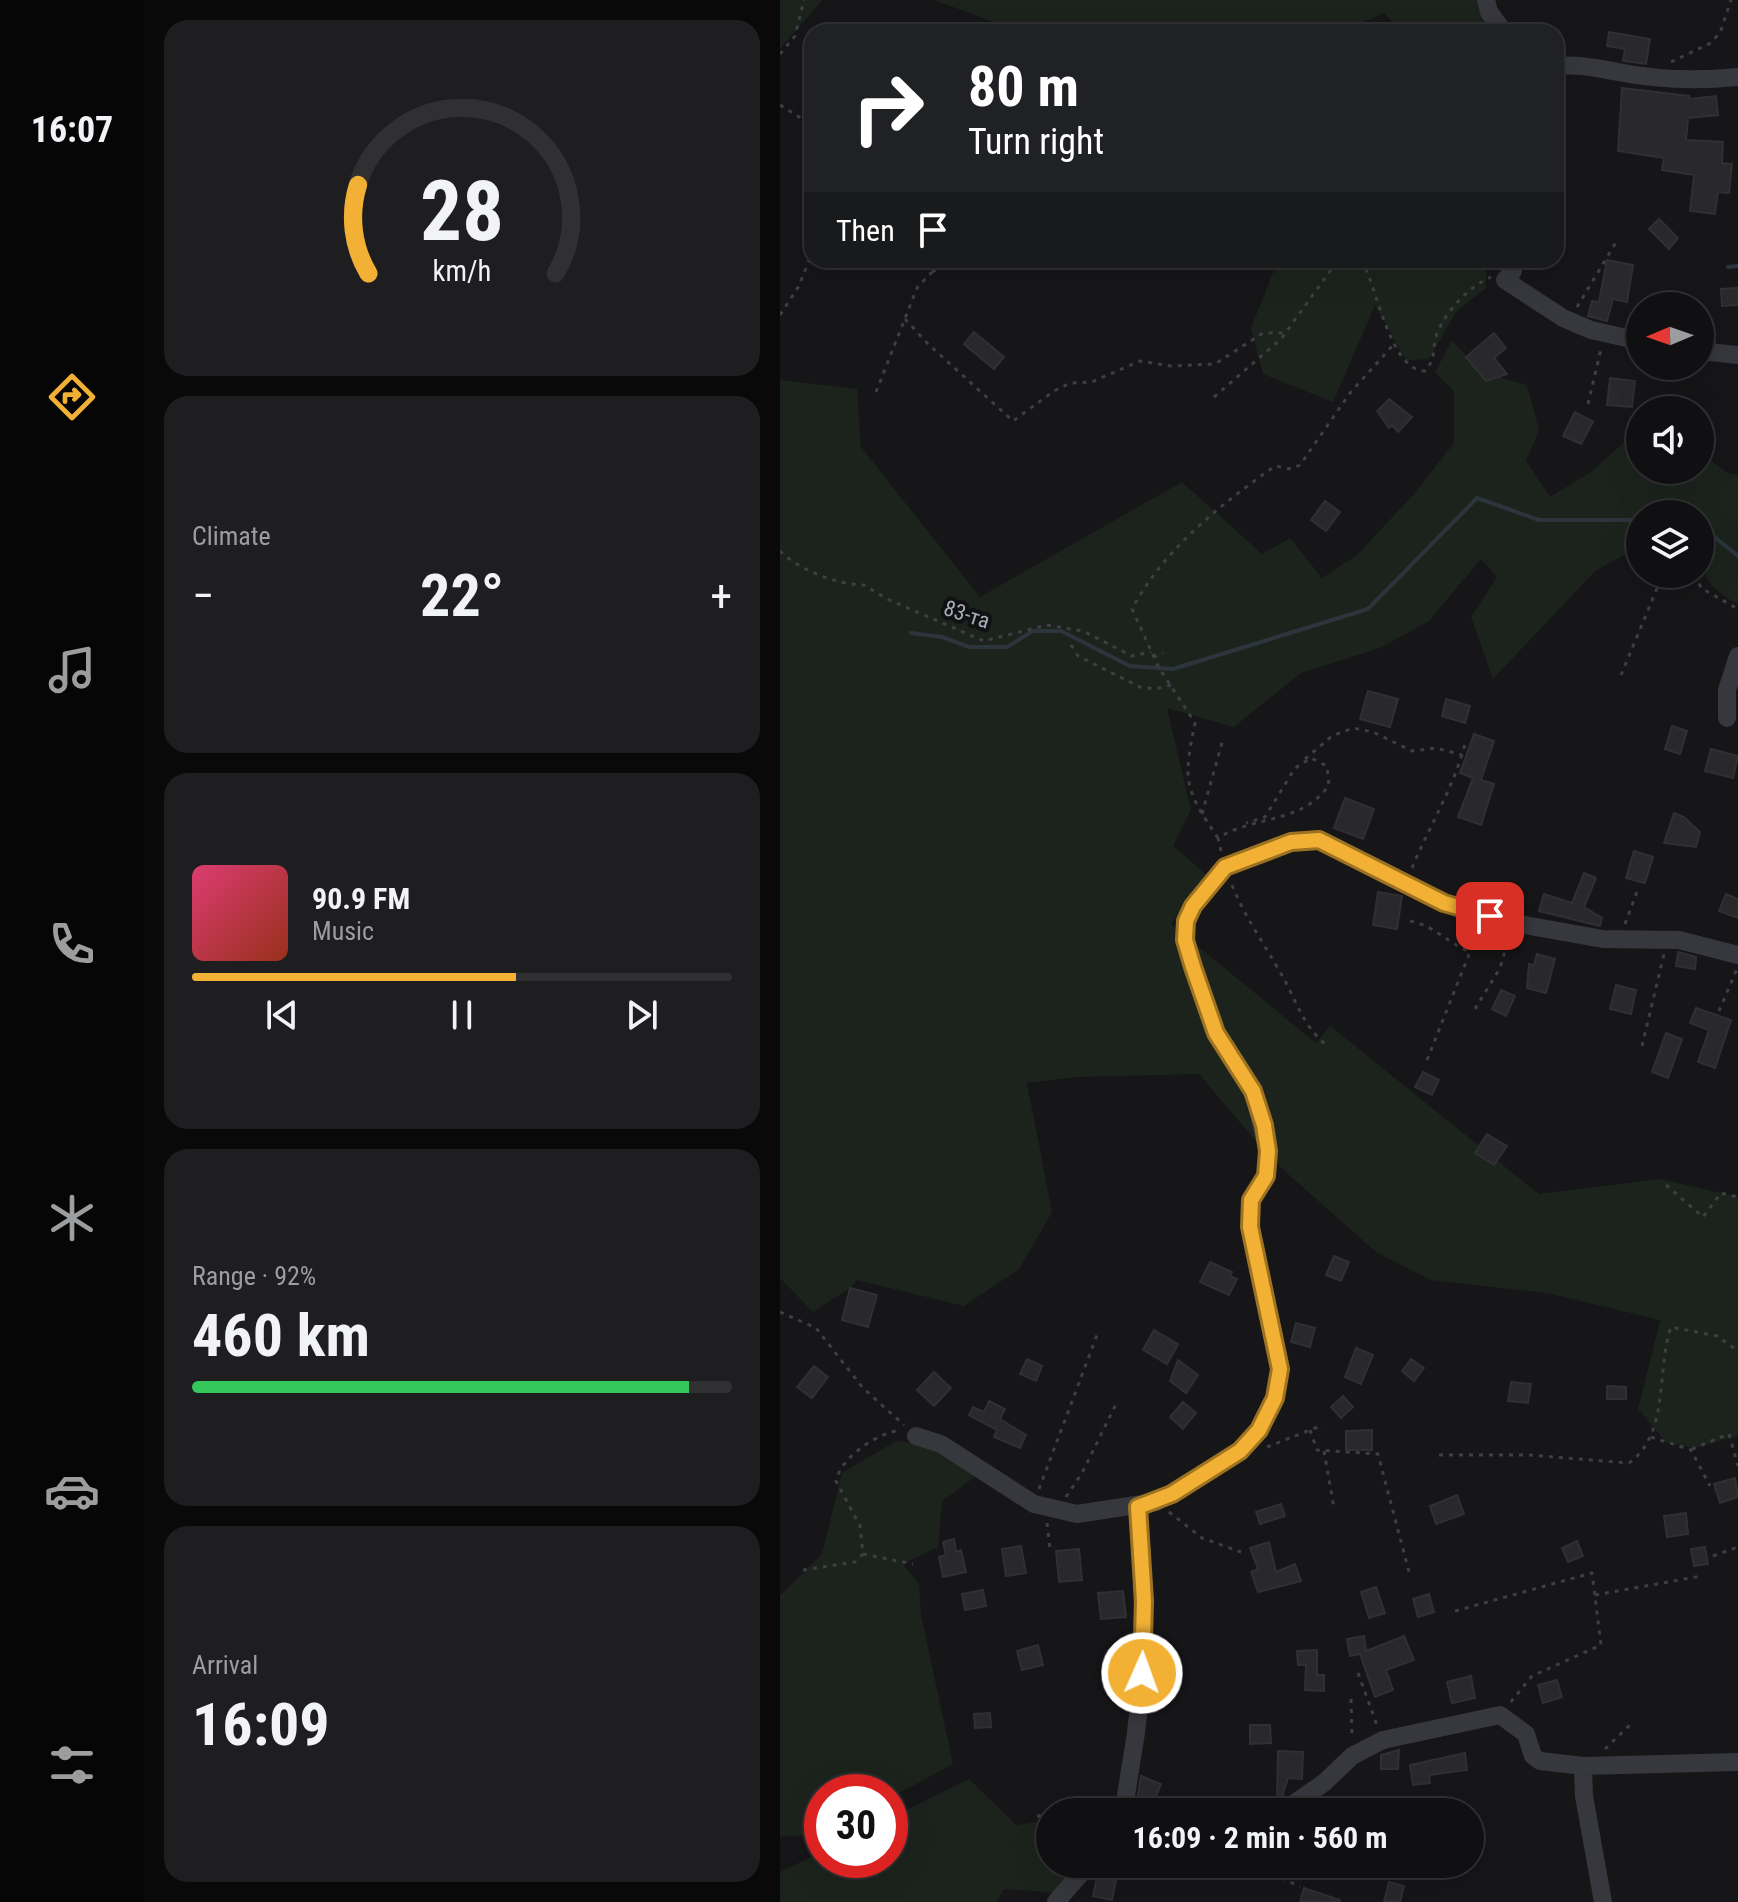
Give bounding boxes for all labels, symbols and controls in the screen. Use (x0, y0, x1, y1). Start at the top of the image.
text: 80 m (968, 54, 1079, 120)
icon: right (836, 56, 940, 160)
text: 16:07 (31, 109, 113, 151)
text: Turn right (968, 121, 1104, 163)
text: 28 (420, 163, 504, 260)
icon: arrive (911, 208, 955, 252)
text: Then (836, 213, 895, 248)
text: km/h (433, 254, 491, 288)
north arrow (1626, 292, 1714, 380)
map controls (1626, 292, 1714, 588)
icon: directions (44, 369, 100, 425)
button: sound (1626, 396, 1714, 484)
button: layers (1626, 500, 1714, 588)
text: Climate (192, 521, 271, 551)
text: 22° (420, 560, 504, 631)
text: − (192, 570, 214, 622)
text: + (710, 570, 732, 622)
street label: 83-та (941, 595, 993, 634)
icon: music (44, 642, 100, 698)
text: 90.9 FM (312, 881, 410, 916)
pin (1456, 882, 1524, 950)
icon: arrive (1468, 894, 1512, 938)
icon: phone (44, 916, 100, 972)
text: Music (312, 916, 374, 946)
icon: previous (260, 993, 304, 1037)
icon: pause (440, 993, 484, 1037)
icon: next (620, 993, 664, 1037)
icon: climate (44, 1190, 100, 1246)
text: Range · 92% (192, 1261, 316, 1291)
text: 460 km (192, 1300, 370, 1371)
icon: car (44, 1463, 100, 1519)
position arrow (1100, 1631, 1184, 1715)
text: Arrival (192, 1650, 258, 1680)
text: 16:09 (192, 1689, 330, 1760)
icon: filters (44, 1737, 100, 1793)
speed limit sign: 30 (804, 1774, 908, 1878)
text: 16:09 · 2 min · 560 m (1133, 1820, 1387, 1855)

